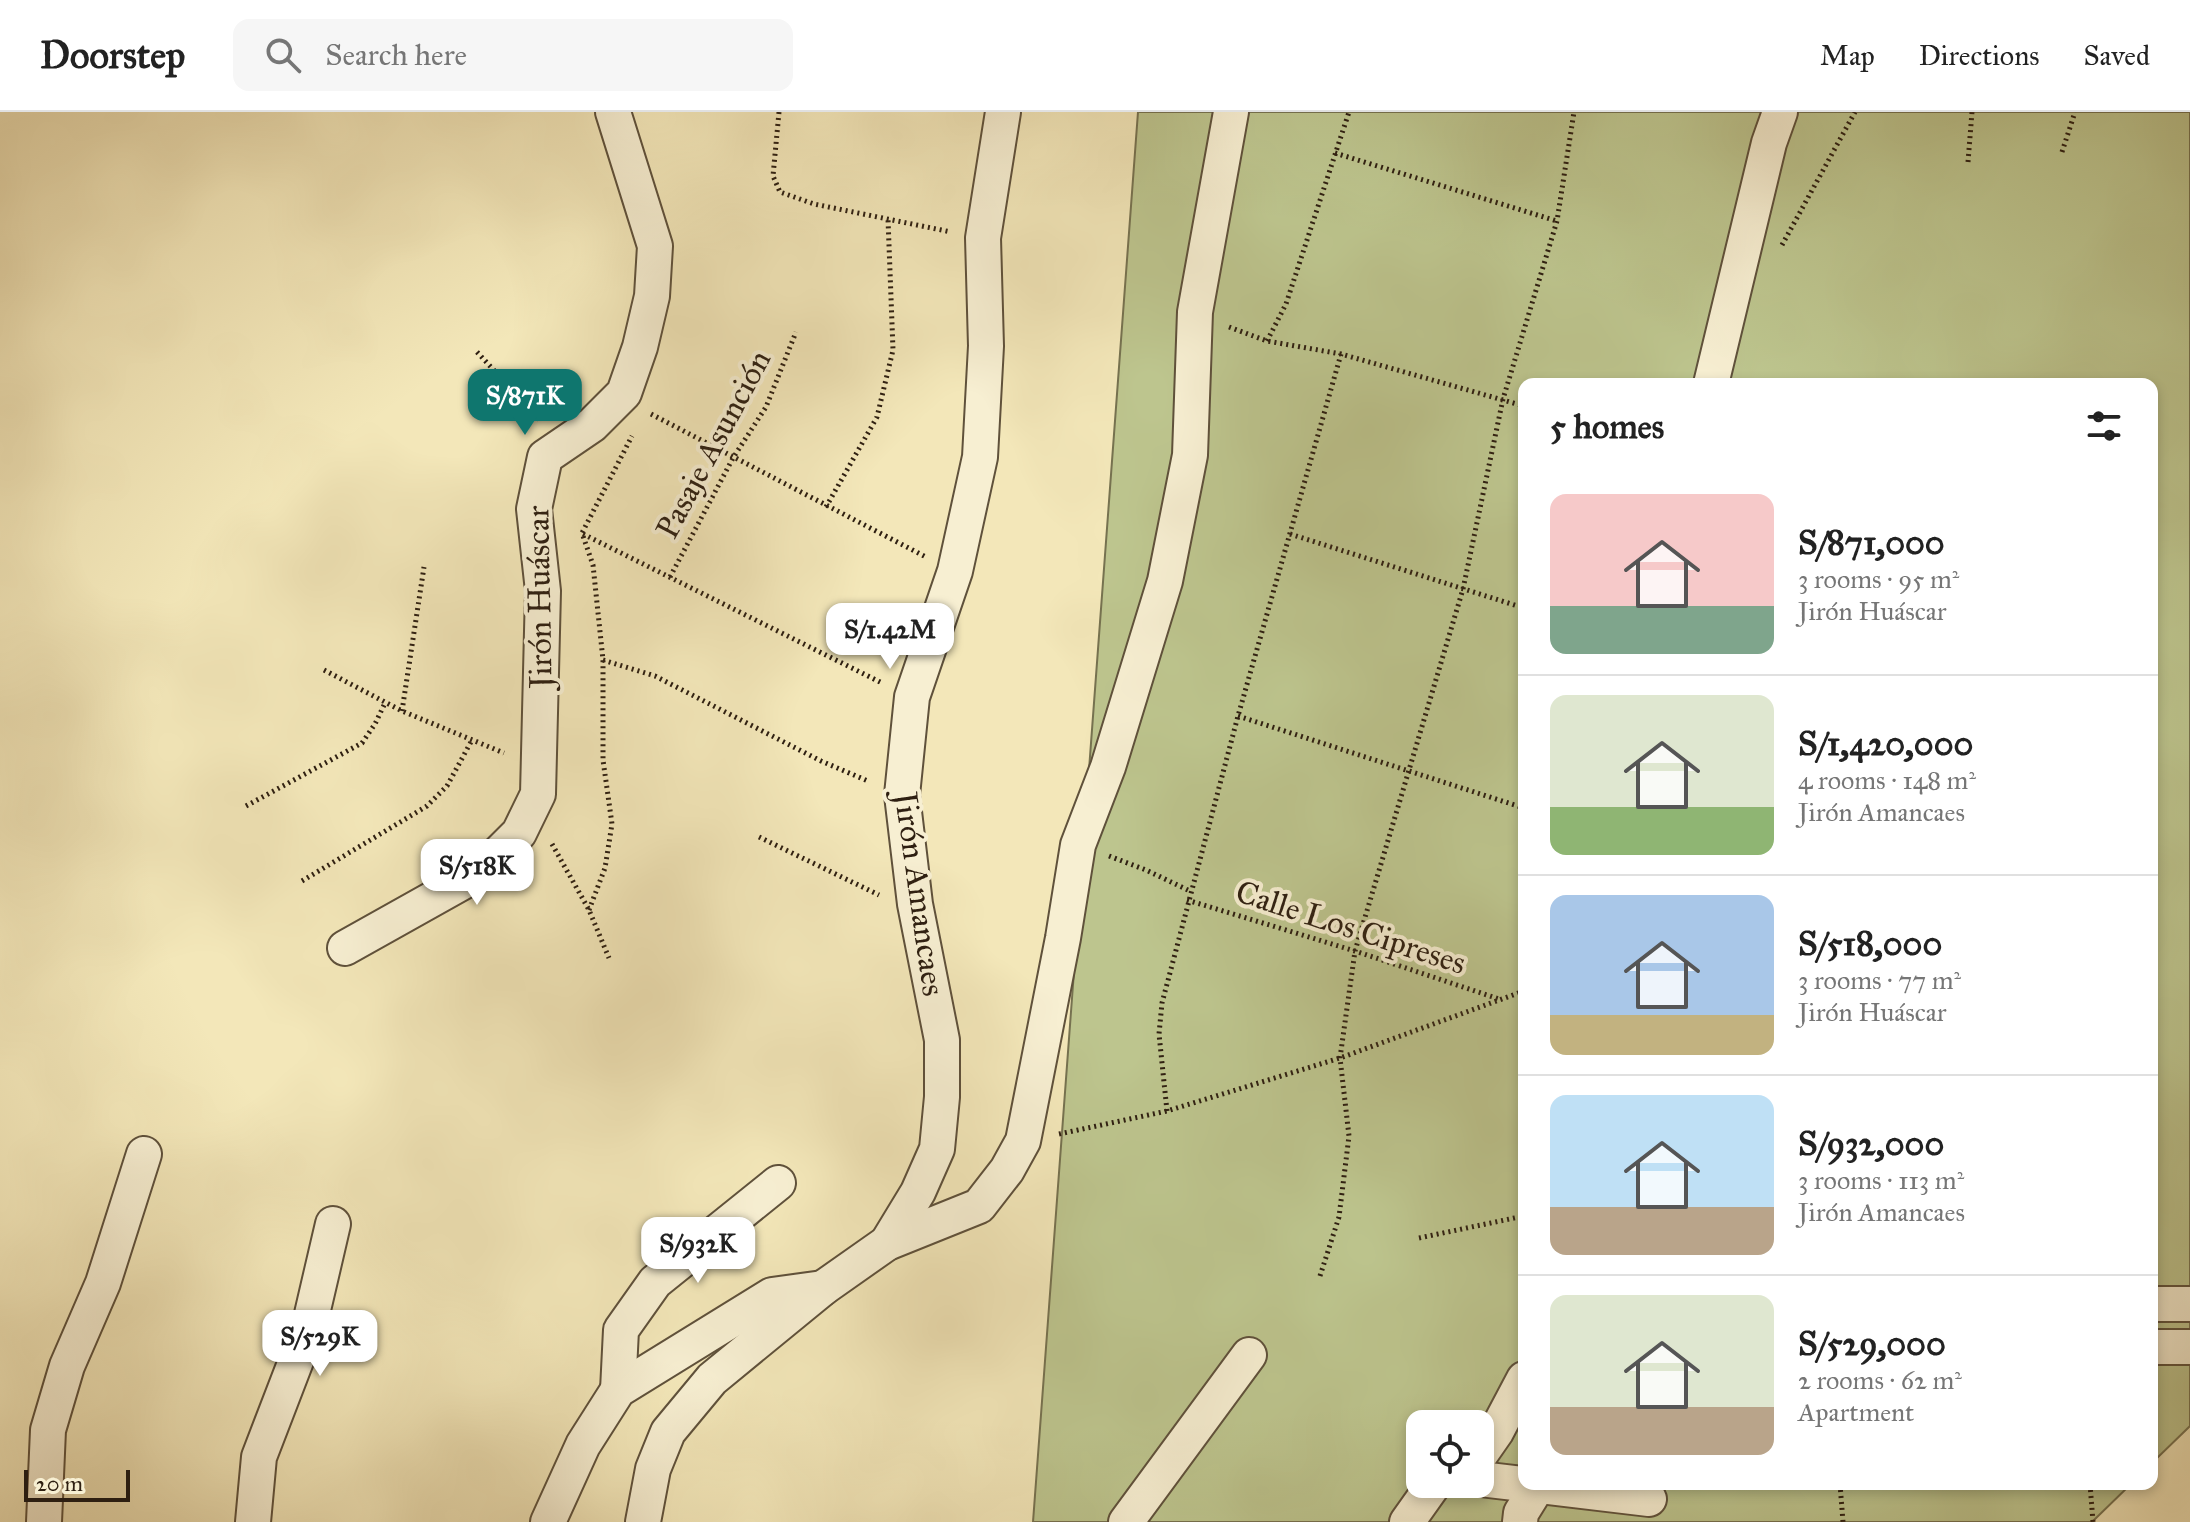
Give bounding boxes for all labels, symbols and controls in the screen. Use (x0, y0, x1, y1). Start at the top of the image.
search box (233, 19, 793, 91)
text: Doorstep (40, 32, 185, 78)
icon: search (261, 33, 305, 77)
text: Search here (325, 37, 467, 73)
text: Map (1820, 38, 1875, 73)
text: Directions (1919, 38, 2040, 73)
text: Saved (2084, 38, 2150, 73)
street label: Pasaje Asunción (647, 343, 779, 545)
pin: S/871K (460, 369, 590, 437)
text: S/871K (486, 379, 564, 411)
icon: filters (2082, 404, 2126, 448)
text: 5 homes (1550, 406, 1664, 447)
street label: Jirón Huáscar (518, 505, 561, 692)
text: S/871,000 (1798, 522, 1945, 563)
icon: home (1614, 526, 1710, 622)
text: 3 rooms · 95 m² (1798, 563, 1959, 595)
text: Jirón Huáscar (1798, 595, 1946, 627)
pin: S/1.42M (816, 603, 964, 671)
text: S/1.42M (844, 613, 936, 645)
text: S/1,420,000 (1798, 723, 1973, 764)
icon: home (1614, 727, 1710, 823)
text: 4 rooms · 148 m² (1798, 764, 1976, 796)
street label: Jirón Amancaes (885, 787, 953, 998)
text: Jirón Amancaes (1798, 796, 1965, 828)
pin: S/518K (412, 839, 542, 907)
text: S/518K (439, 849, 515, 881)
street label: Calle Los Cipreses (1231, 872, 1471, 983)
text: S/518,000 (1798, 923, 1942, 964)
icon: home (1614, 927, 1710, 1023)
text: 3 rooms · 77 m² (1798, 964, 1961, 996)
text: Jirón Huáscar (1798, 996, 1946, 1028)
text: S/932,000 (1798, 1123, 1944, 1164)
icon: home (1614, 1127, 1710, 1223)
text: 3 rooms · 113 m² (1798, 1164, 1964, 1196)
text: Jirón Amancaes (1798, 1196, 1965, 1228)
pin: S/932K (633, 1217, 763, 1285)
text: S/932K (659, 1227, 737, 1259)
pin: S/529K (255, 1310, 385, 1378)
text: S/529K (280, 1320, 360, 1352)
text: S/529,000 (1798, 1323, 1946, 1364)
icon: home (1614, 1327, 1710, 1423)
text: 2 rooms · 62 m² (1798, 1364, 1962, 1396)
text: Apartment (1798, 1396, 1914, 1428)
map controls (1406, 1410, 1494, 1498)
button: locate (1406, 1410, 1494, 1498)
scale bar (24, 1466, 130, 1502)
text: 20 m (36, 1470, 83, 1497)

